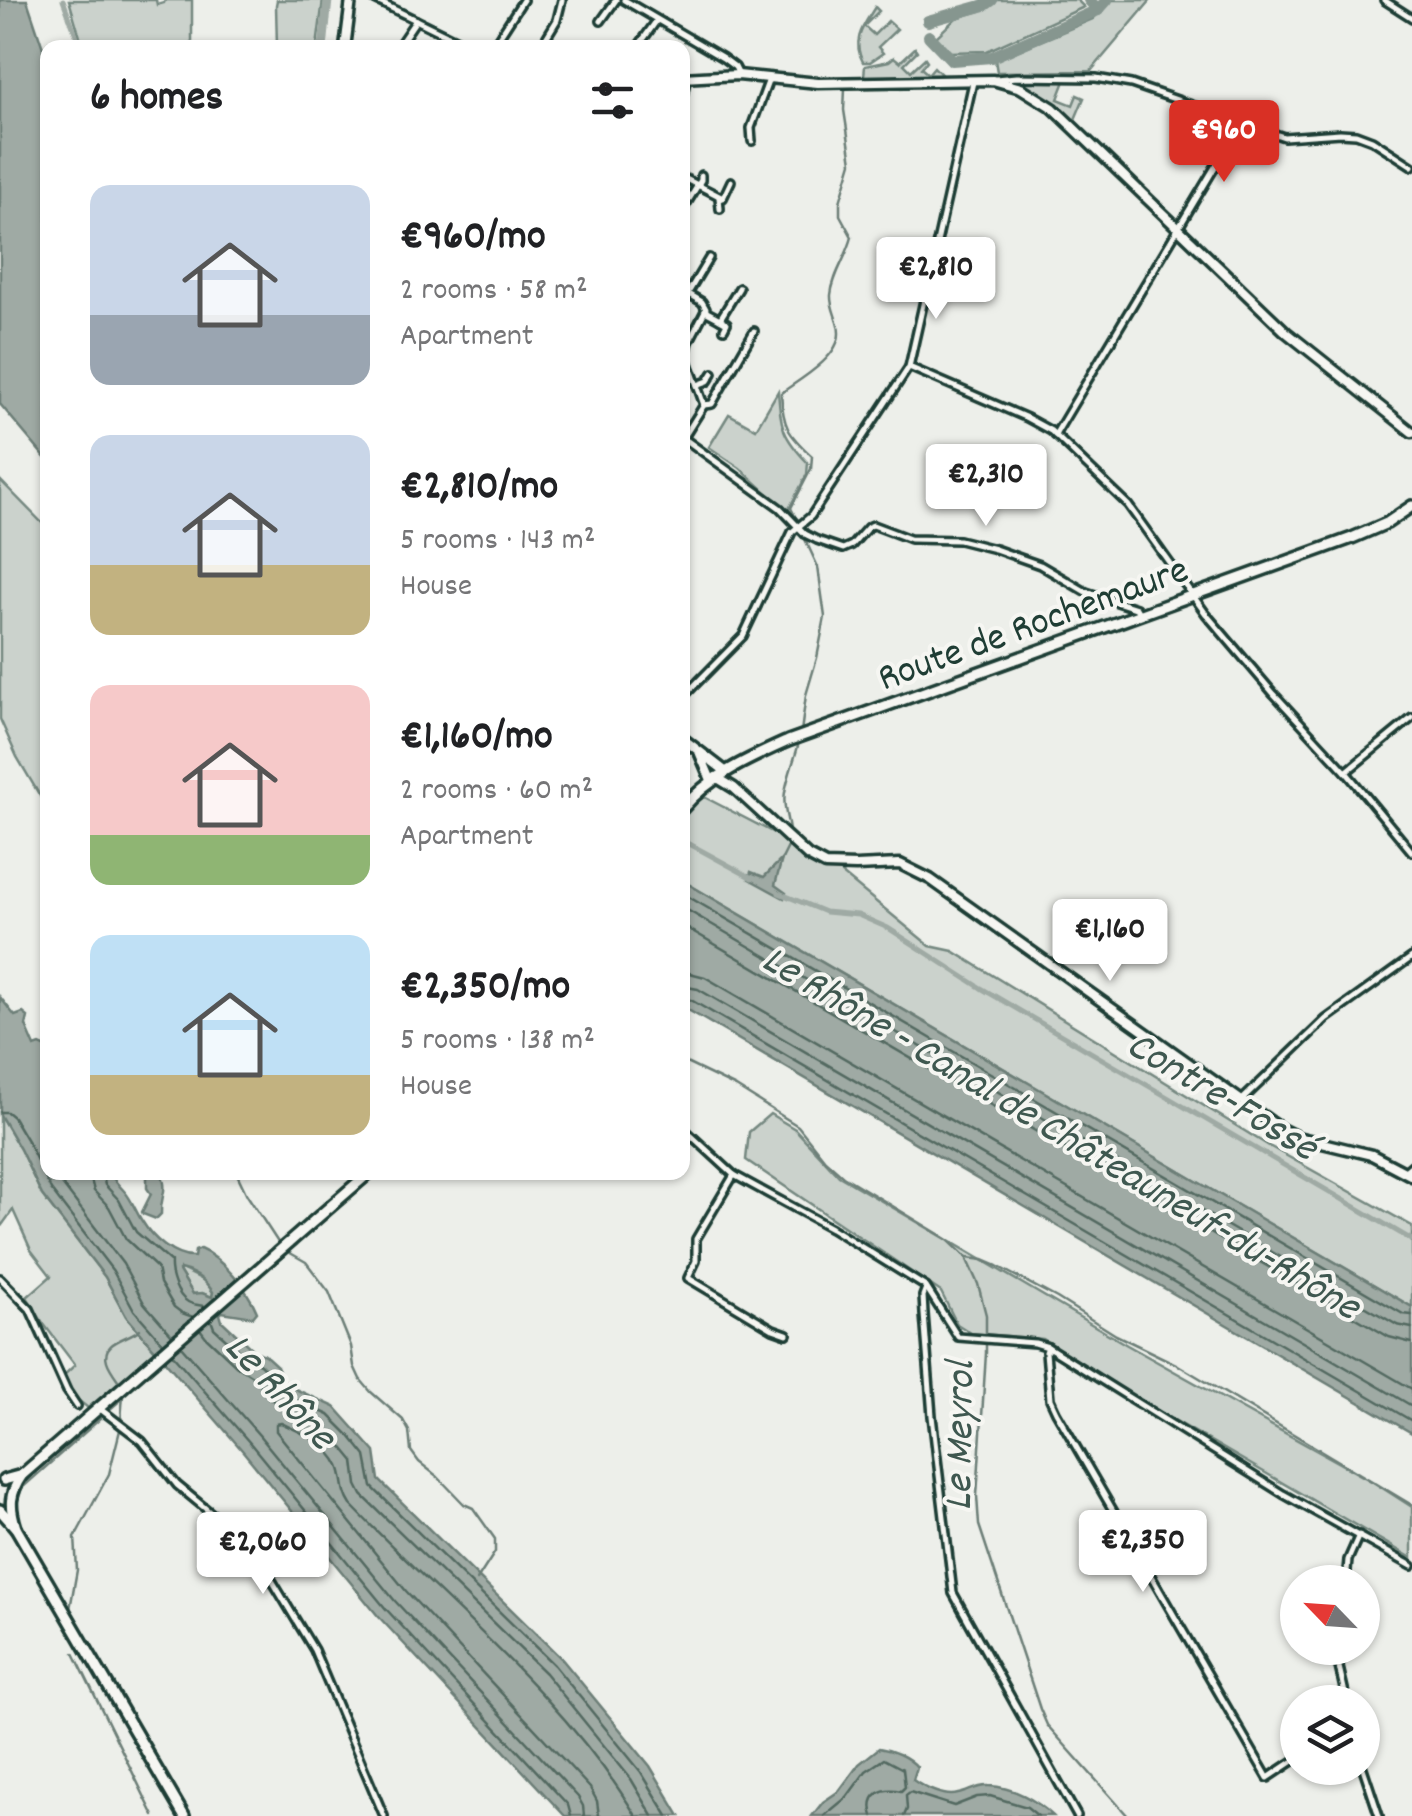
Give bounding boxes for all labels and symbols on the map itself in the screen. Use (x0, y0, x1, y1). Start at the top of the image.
pin: €960 (1165, 100, 1283, 185)
pin: €2,810 (855, 237, 1017, 322)
pin: €2,310 (905, 444, 1067, 529)
street label: Route de Rochemaure (871, 544, 1198, 710)
pin: €1,160 (1029, 899, 1191, 984)
water label: Le Rhône - Canal de Châteauneuf-du-Rhône (749, 933, 1372, 1340)
water label: Contre-Fossé (1113, 1018, 1332, 1182)
water label: Le Rhône (208, 1322, 350, 1468)
water label: Le Meyrol (932, 1358, 994, 1511)
pin: €2,350 (1062, 1510, 1224, 1595)
pin: €2,060 (182, 1512, 344, 1597)
north arrow (1280, 1565, 1380, 1665)

